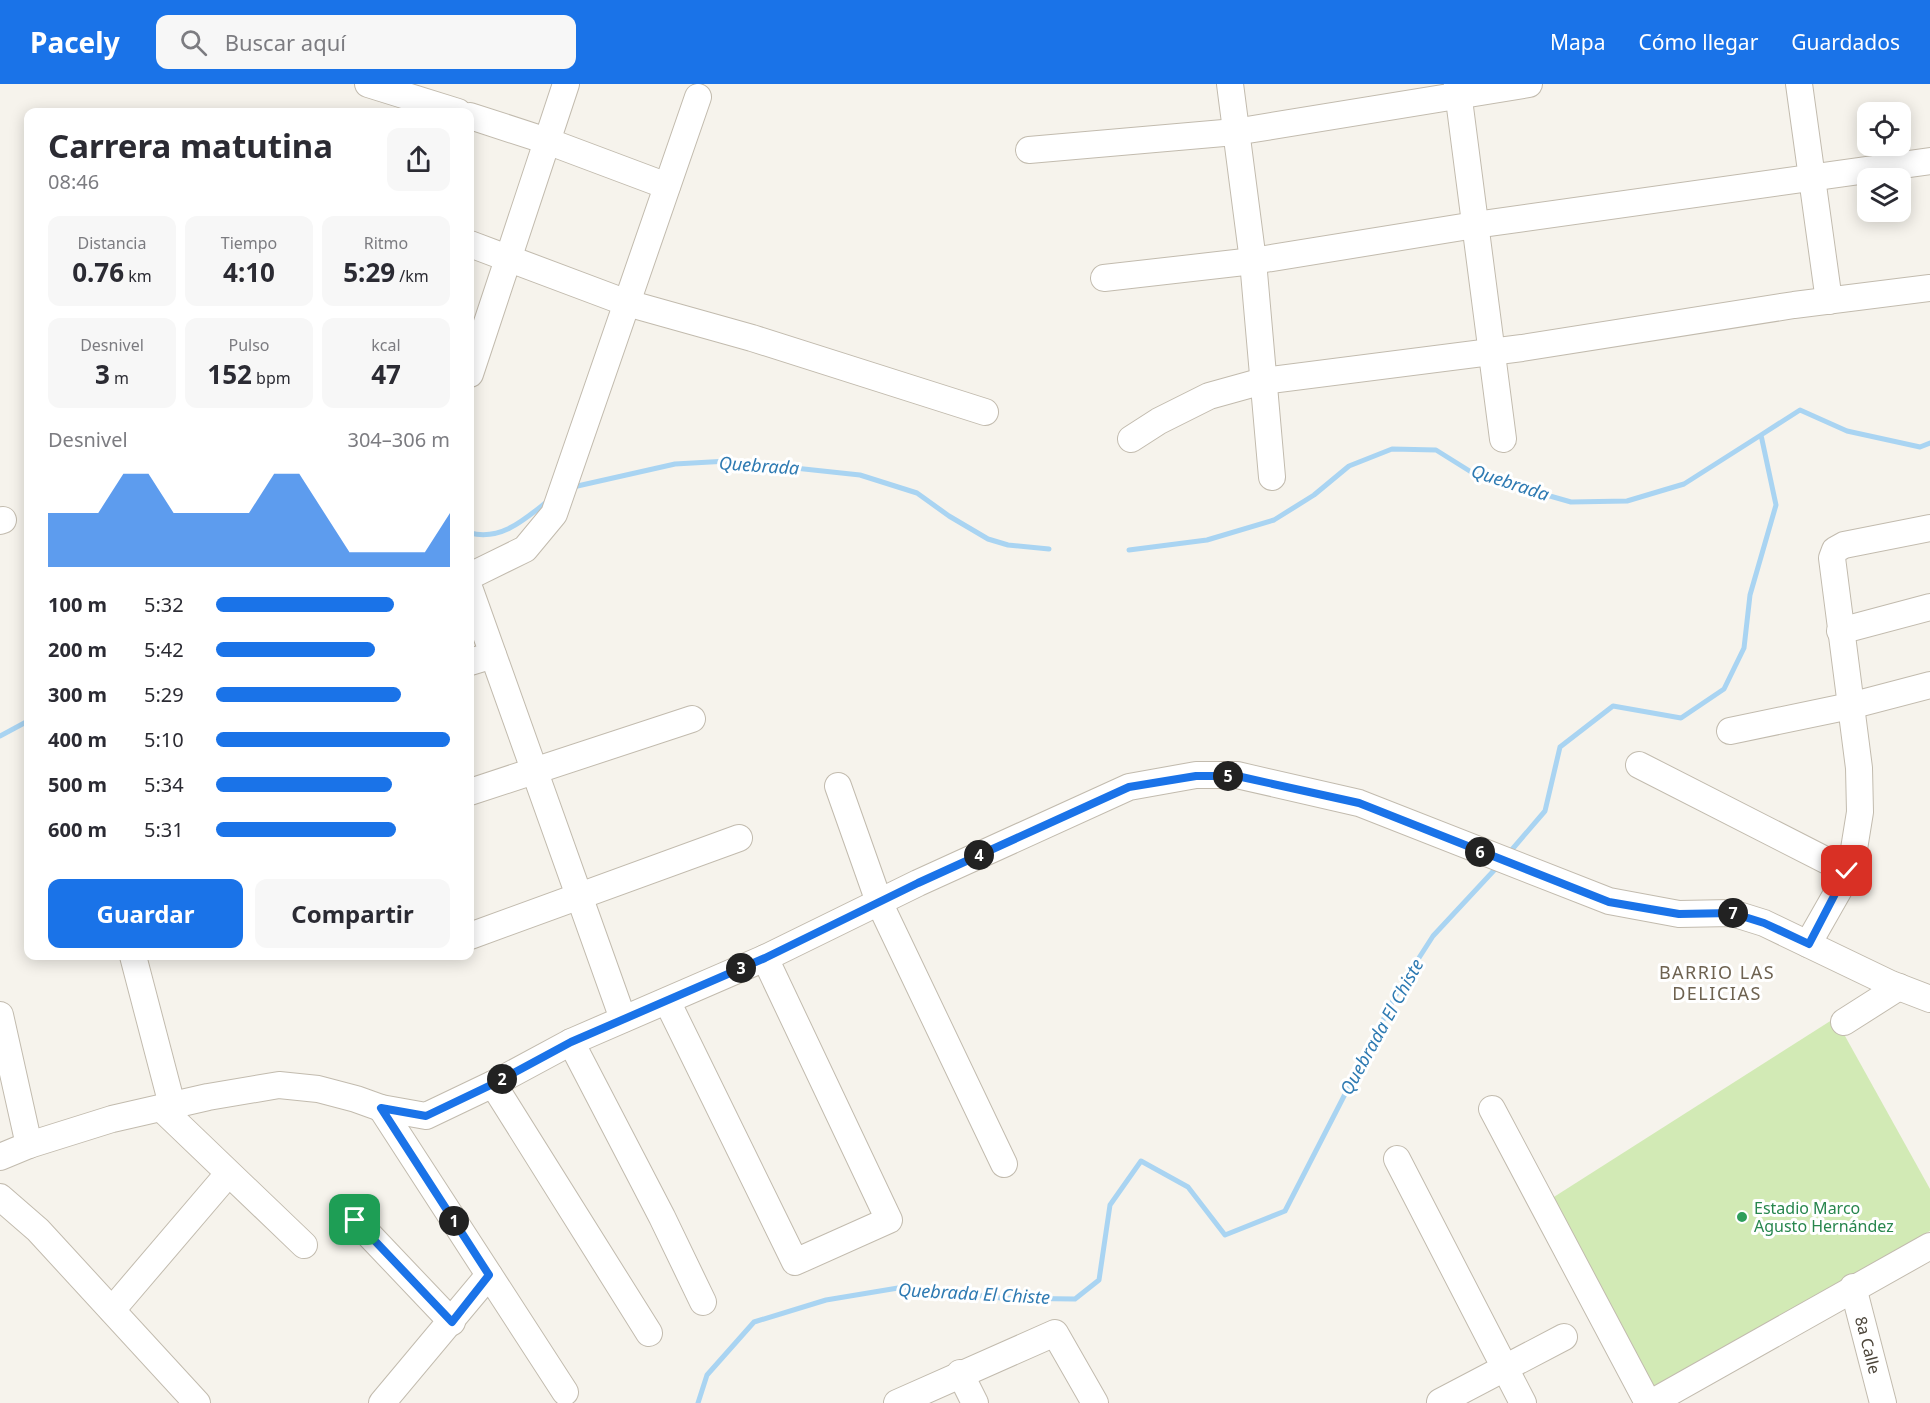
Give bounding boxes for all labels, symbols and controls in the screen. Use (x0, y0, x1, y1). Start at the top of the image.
search box (156, 15, 576, 69)
text: Pacely (30, 23, 120, 61)
icon: search (177, 26, 210, 59)
text: Buscar aquí (225, 27, 346, 57)
text: Mapa (1550, 28, 1605, 56)
text: Cómo llegar (1638, 28, 1758, 56)
text: Guardados (1791, 28, 1900, 56)
map controls (1857, 102, 1911, 222)
button: locate (1857, 102, 1911, 156)
text: Carrera matutina (48, 123, 333, 168)
button: share (387, 128, 450, 191)
text: 08:46 (48, 168, 99, 195)
button: layers (1857, 168, 1911, 222)
text: Distancia (78, 232, 146, 254)
text: Tiempo (221, 232, 277, 254)
text: Ritmo (364, 232, 408, 254)
text: 0.76 (72, 254, 124, 290)
text: 4:10 (223, 254, 275, 290)
text: 5:29 (343, 254, 395, 290)
text: km (124, 265, 152, 287)
text: /km (395, 265, 429, 287)
text: Desnivel (80, 334, 144, 356)
text: Pulso (228, 334, 270, 356)
text: kcal (371, 334, 401, 356)
text: 3 (95, 356, 110, 392)
text: 152 (207, 356, 252, 392)
text: 47 (371, 356, 401, 392)
text: m (110, 367, 129, 389)
text: bpm (252, 367, 291, 389)
text: Desnivel (48, 426, 128, 453)
text: 304–306 m (347, 426, 450, 453)
water label: Quebrada (718, 450, 800, 480)
water label: Quebrada (1468, 458, 1552, 506)
text: 100 m (48, 591, 107, 618)
text: 5:32 (144, 591, 184, 618)
text: 200 m (48, 636, 107, 663)
text: 5:42 (144, 636, 184, 663)
text: 300 m (48, 681, 107, 708)
text: 5:29 (144, 681, 184, 708)
text: 400 m (48, 726, 107, 753)
text: 5:10 (144, 726, 184, 753)
pin: 5 (1213, 761, 1243, 791)
text: 5 (1223, 765, 1233, 787)
text: 500 m (48, 771, 107, 798)
text: 5:34 (144, 771, 184, 798)
text: 600 m (48, 816, 107, 843)
text: 5:31 (144, 816, 184, 843)
pin: 6 (1465, 837, 1495, 867)
pin: 4 (964, 840, 994, 870)
text: 6 (1475, 841, 1485, 863)
text: 4 (974, 844, 984, 866)
pin (1821, 845, 1872, 896)
icon: check (1830, 854, 1863, 887)
button: Guardar (48, 879, 243, 948)
button: Compartir (255, 879, 450, 948)
pin: 7 (1718, 898, 1748, 928)
text: 7 (1728, 902, 1738, 924)
pin: 3 (726, 953, 756, 983)
water label: Quebrada El Chiste (1334, 954, 1428, 1099)
text: 3 (736, 957, 746, 979)
district label: BARRIO LAS DELICIAS (1659, 960, 1775, 1005)
pin: 2 (487, 1064, 517, 1094)
text: 2 (497, 1068, 507, 1090)
pin (329, 1194, 380, 1245)
place label: Estadio Marco Agusto Hernández (1754, 1197, 1894, 1237)
icon: arrive (338, 1203, 371, 1236)
pin: 1 (439, 1206, 469, 1236)
text: 1 (449, 1210, 459, 1232)
marker: Estadio Marco Agusto Hernández (1735, 1210, 1749, 1224)
water label: Quebrada El Chiste (897, 1277, 1051, 1309)
street label: 8a Calle (1850, 1314, 1886, 1376)

